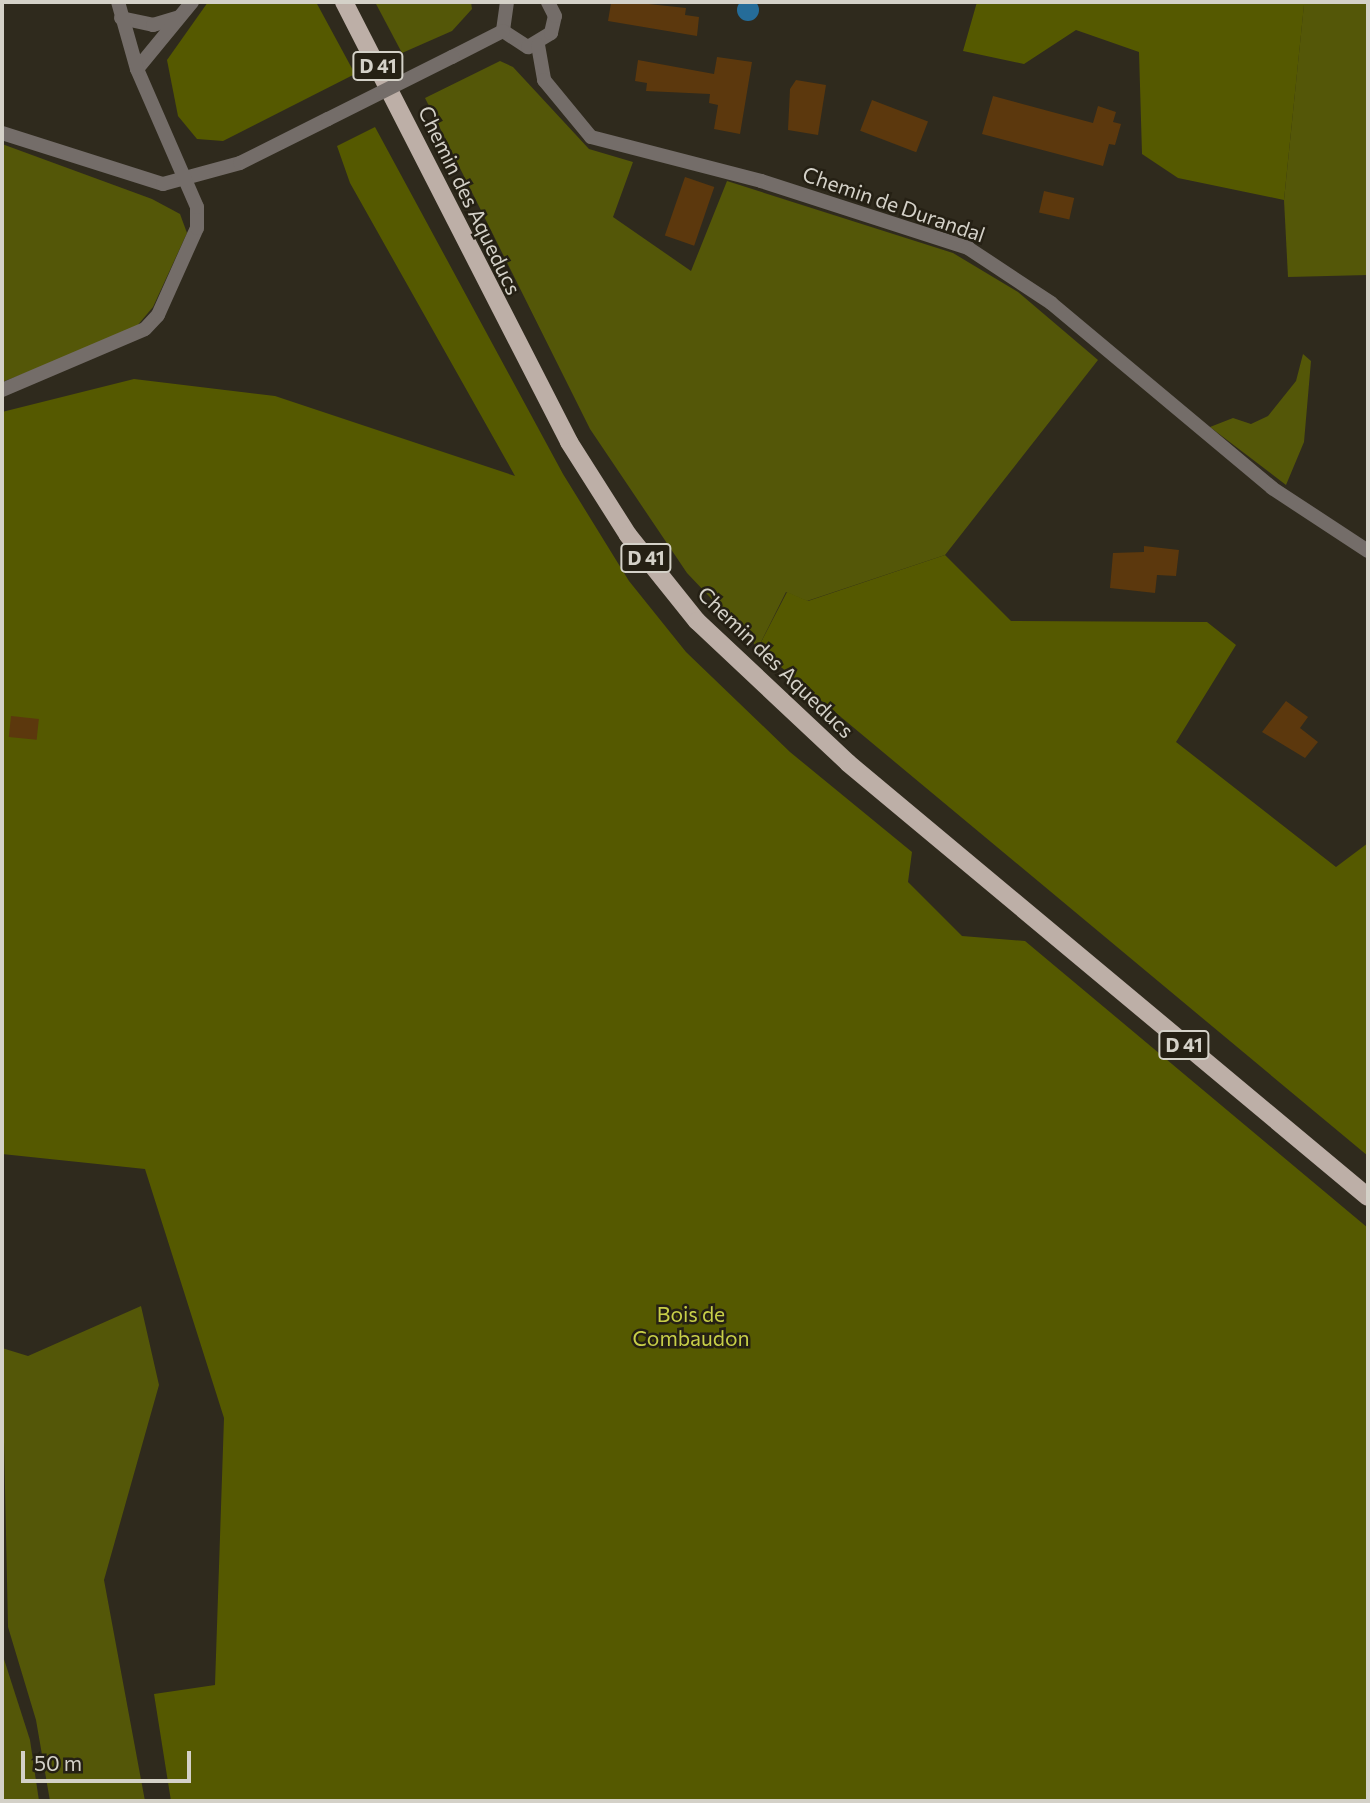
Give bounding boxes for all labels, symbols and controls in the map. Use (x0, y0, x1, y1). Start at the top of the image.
road number: D 41 (352, 50, 404, 82)
street label: Chemin des Aqueducs (413, 101, 527, 299)
street label: Chemin de Durandal (799, 161, 989, 247)
road number: D 41 (620, 542, 672, 573)
street label: Chemin des Aqueducs (693, 581, 859, 743)
road number: D 41 (1158, 1030, 1210, 1060)
park label: Bois de Combaudon (632, 1301, 750, 1351)
scale bar (24, 1736, 194, 1780)
text: 50 m (34, 1750, 82, 1775)

